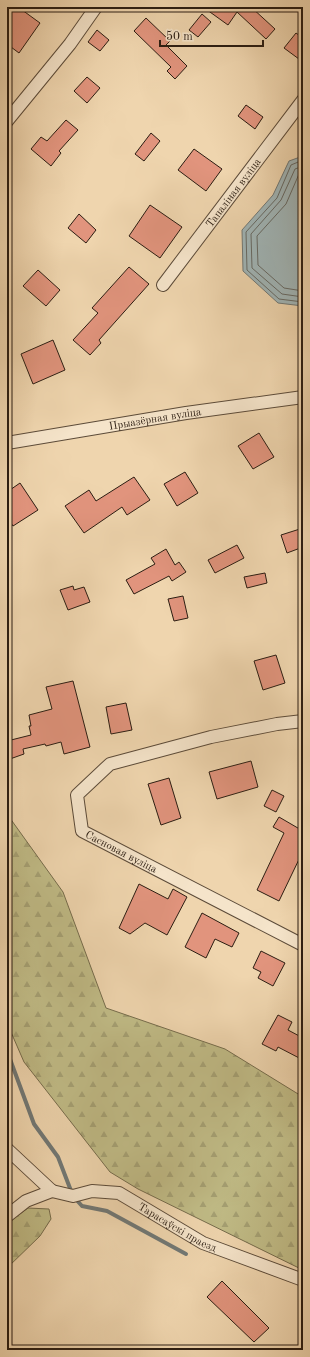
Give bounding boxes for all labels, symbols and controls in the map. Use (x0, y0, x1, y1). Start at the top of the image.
scale bar (160, 22, 263, 48)
text: 50 m (166, 30, 193, 43)
street label: Тапаліная вуліца (205, 156, 264, 230)
street label: Прыазёрная вуліца (108, 407, 203, 433)
street label: Сасновая вуліца (83, 830, 159, 876)
street label: Тарасаўскі праезд (136, 1202, 218, 1255)

